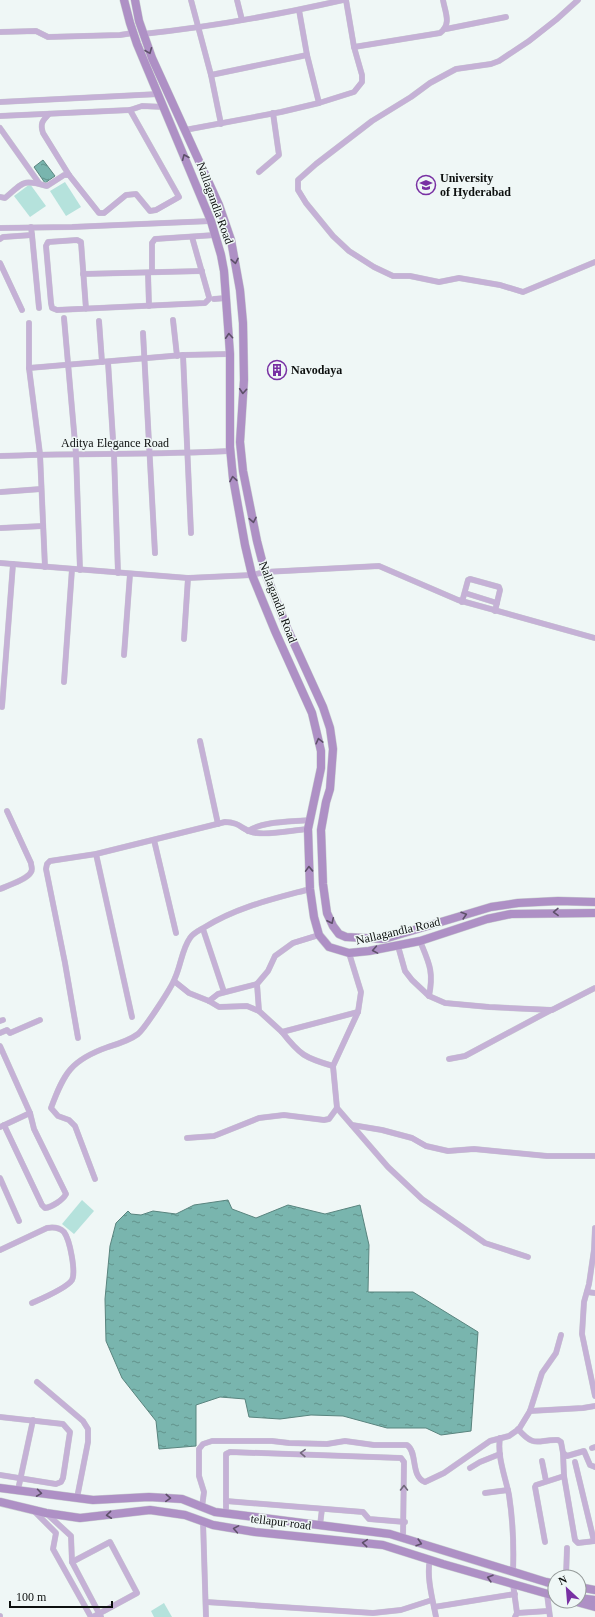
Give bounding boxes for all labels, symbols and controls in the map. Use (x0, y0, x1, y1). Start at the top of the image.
one-way arrow (145, 47, 153, 54)
one-way arrow (181, 153, 189, 160)
street label: Nallagandla Road (194, 160, 236, 246)
place label: University of Hyderabad (440, 171, 511, 199)
school or university icon: University of Hyderabad (415, 174, 437, 196)
one-way arrow (230, 258, 239, 265)
one-way arrow (224, 333, 233, 339)
building icon: Navodaya (266, 359, 288, 381)
place label: Navodaya (291, 363, 342, 377)
one-way arrow (239, 388, 248, 394)
street label: Aditya Elegance Road (61, 436, 169, 450)
one-way arrow (229, 476, 238, 482)
one-way arrow (248, 517, 256, 523)
street label: Nallagandla Road (256, 559, 300, 645)
one-way arrow (315, 738, 323, 744)
one-way arrow (305, 866, 313, 872)
one-way arrow (553, 908, 559, 917)
one-way arrow (460, 911, 467, 920)
street label: Nallagandla Road (354, 914, 442, 948)
one-way arrow (326, 917, 334, 925)
one-way arrow (372, 945, 378, 954)
one-way arrow (300, 1449, 306, 1458)
one-way arrow (400, 1485, 408, 1491)
one-way arrow (36, 1488, 42, 1497)
one-way arrow (165, 1494, 171, 1503)
one-way arrow (106, 1510, 112, 1519)
street label: tellapur road (250, 1511, 312, 1533)
one-way arrow (233, 1525, 239, 1534)
one-way arrow (415, 1538, 422, 1547)
one-way arrow (362, 1539, 368, 1548)
north arrow (547, 1569, 587, 1609)
text: N (556, 1573, 569, 1587)
one-way arrow (487, 1574, 494, 1583)
scale bar (10, 1583, 112, 1609)
text: 100 m (16, 1590, 47, 1604)

